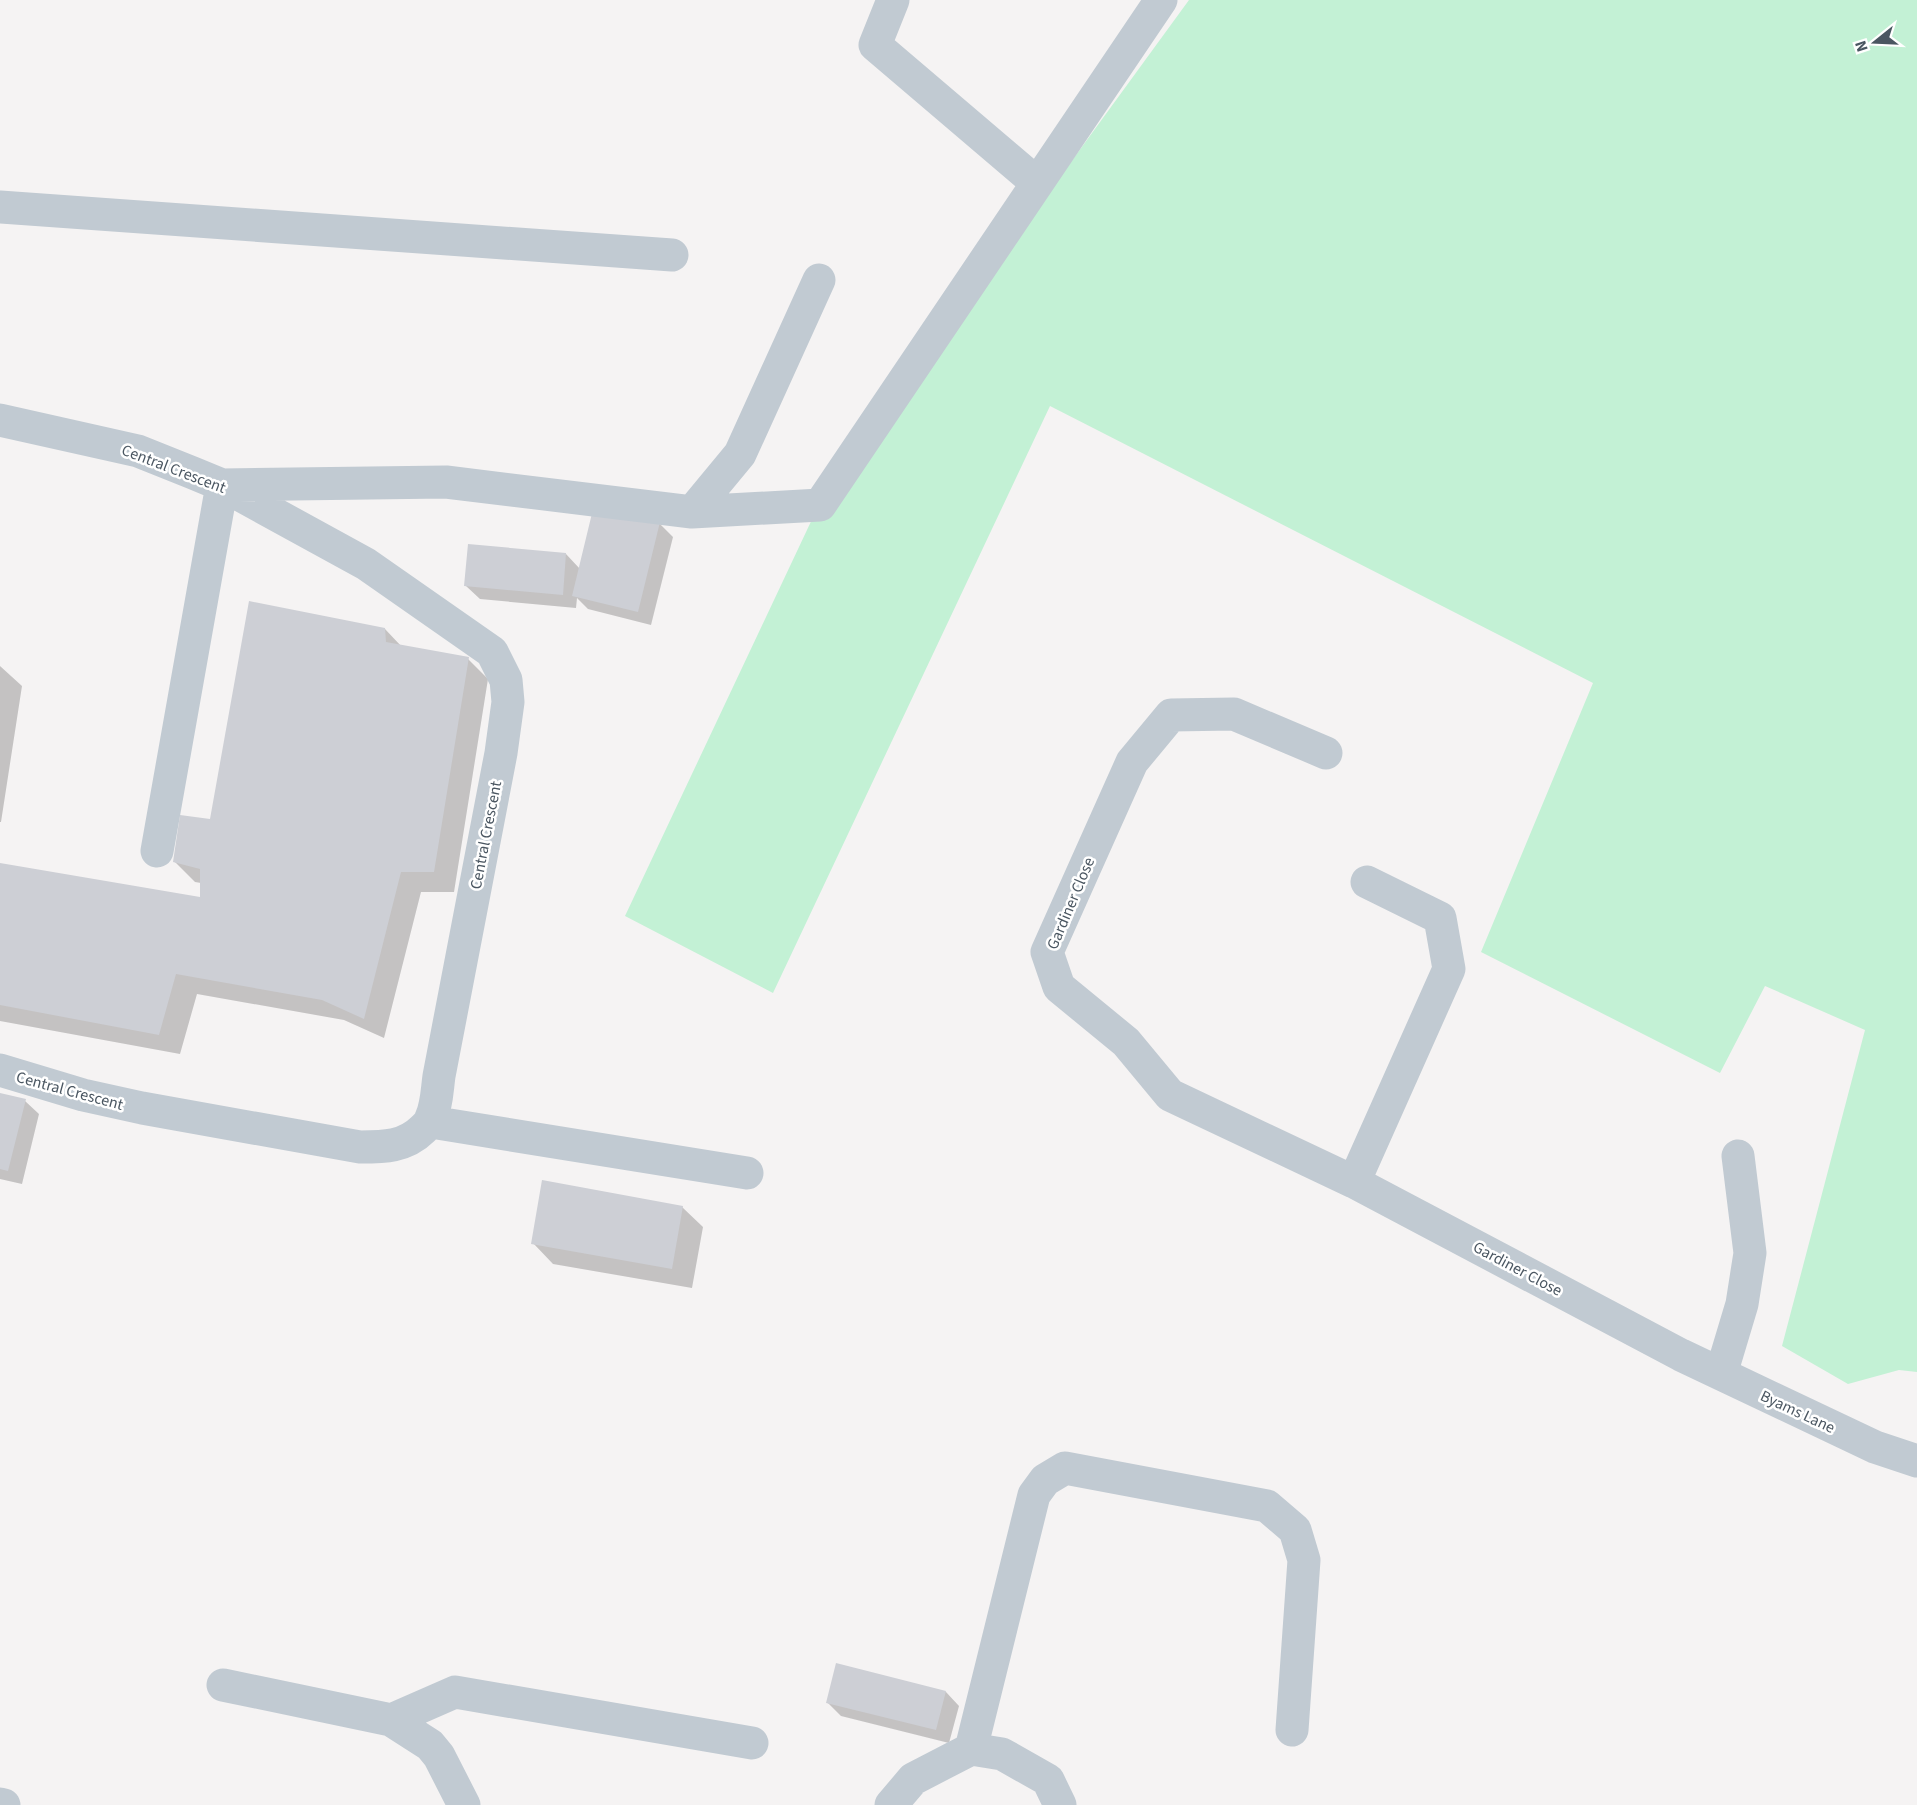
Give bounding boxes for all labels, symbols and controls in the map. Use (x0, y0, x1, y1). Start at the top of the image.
north arrow (1845, 12, 1905, 72)
text: N (1850, 38, 1874, 55)
street label: Central Crescent (118, 439, 229, 499)
street label: Central Crescent (465, 779, 507, 891)
street label: Gardiner Close (1042, 854, 1100, 953)
street label: Central Crescent (14, 1066, 126, 1116)
street label: Gardiner Close (1469, 1236, 1566, 1302)
street label: Byams Lane (1757, 1385, 1839, 1439)

